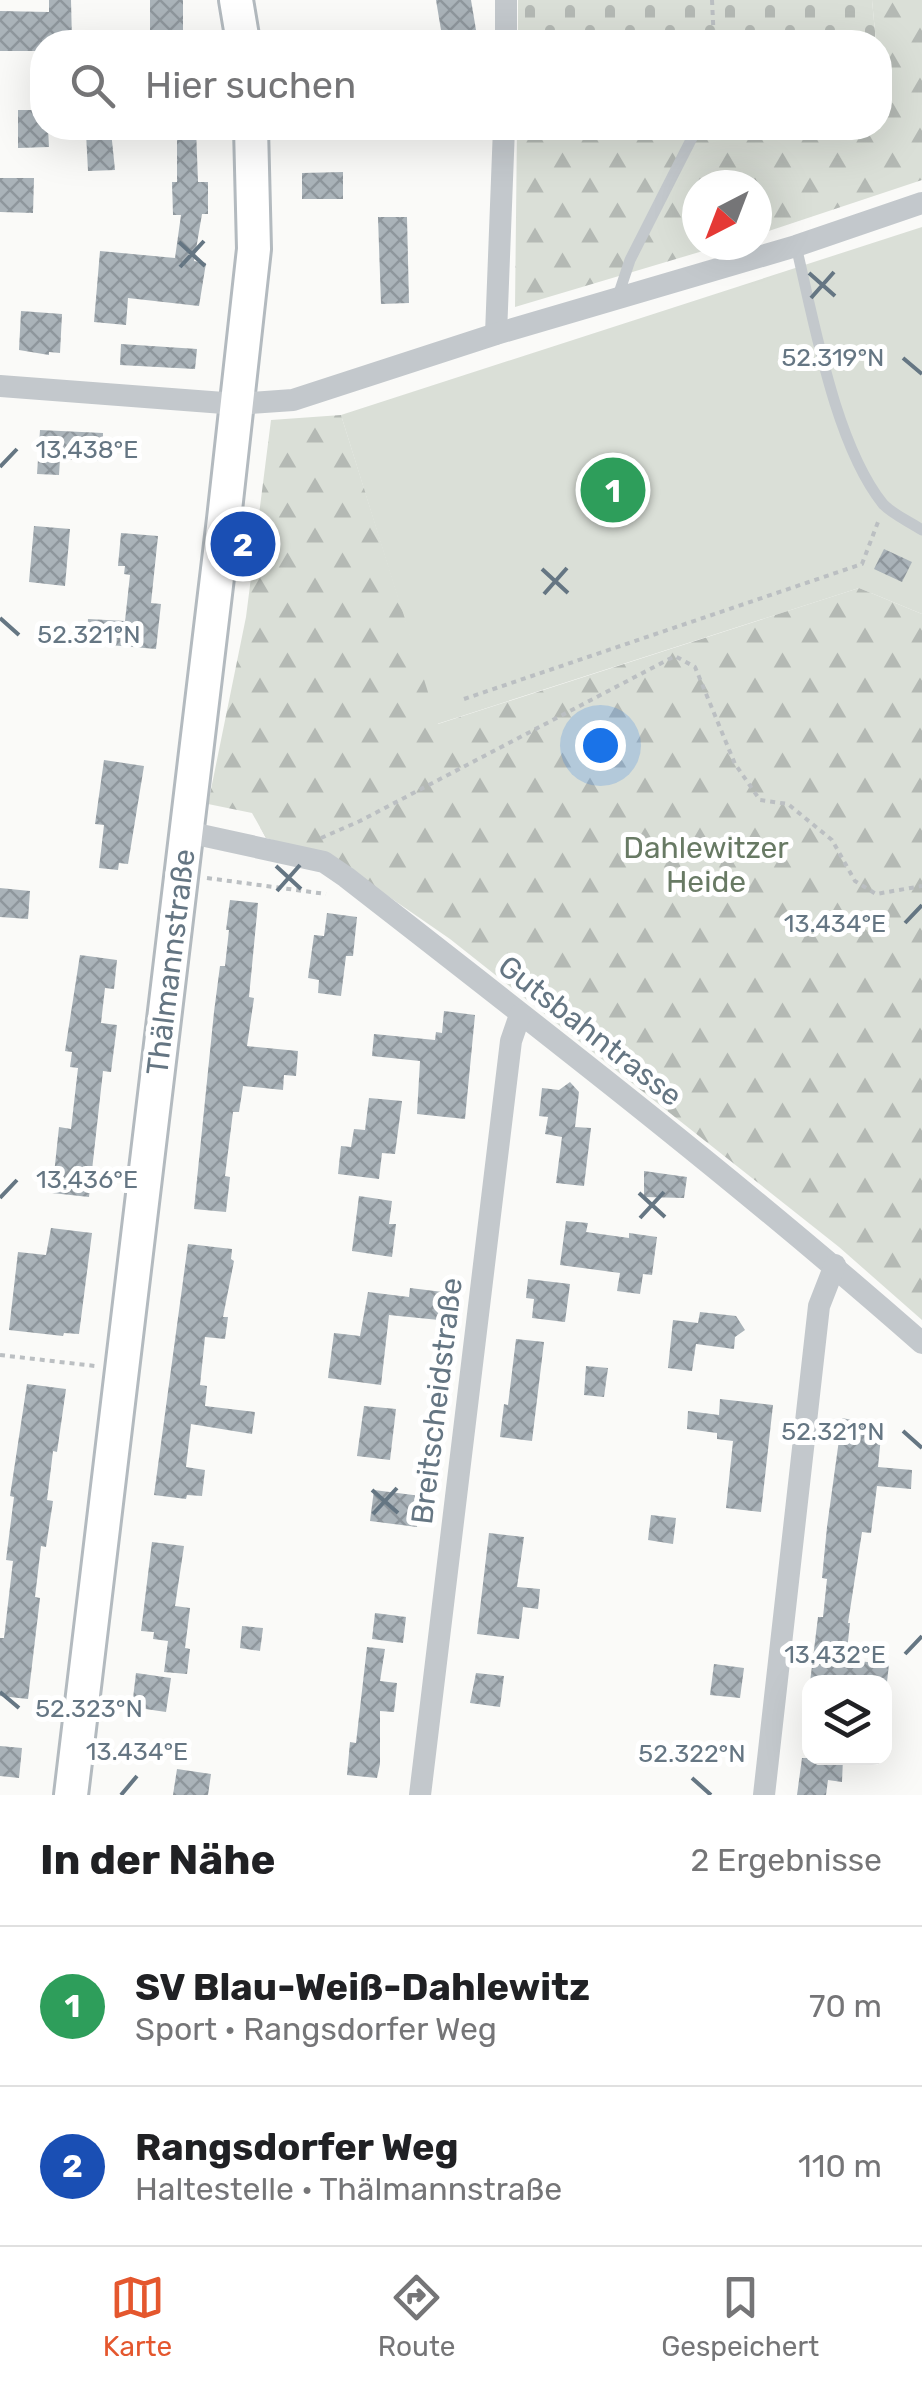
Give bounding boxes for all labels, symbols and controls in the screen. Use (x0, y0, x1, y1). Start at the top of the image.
search box (30, 30, 892, 140)
icon: search (65, 58, 120, 113)
text: Hier suchen (145, 62, 356, 108)
north arrow (682, 170, 772, 260)
text: 52.319°N (782, 343, 885, 372)
text: 13.438°E (36, 435, 138, 464)
pin: 1 (580, 452, 646, 528)
pin: 2 (210, 506, 276, 582)
text: 52.321°N (37, 620, 141, 649)
your location (575, 720, 626, 771)
park label: Dahlewitzer Heide (623, 830, 789, 900)
street label: Thälmannstraße (139, 847, 203, 1077)
text: 13.434°E (784, 909, 886, 938)
street label: Gutsbahntrasse (491, 948, 689, 1114)
text: 13.436°E (36, 1165, 138, 1194)
street label: Breitscheidstraße (404, 1276, 470, 1526)
text: 52.321°N (781, 1417, 885, 1446)
text: 13.432°E (784, 1640, 886, 1669)
map controls (802, 1675, 892, 1765)
button: layers (802, 1675, 892, 1765)
text: 52.323°N (35, 1694, 143, 1723)
text: 13.434°E (86, 1737, 188, 1766)
text: 52.322°N (638, 1739, 746, 1768)
text: In der Nähe (40, 1835, 275, 1885)
text: 2 Ergebnisse (690, 1841, 882, 1879)
text: SV Blau-Weiß-Dahlewitz (135, 1964, 590, 2010)
text: 1 (65, 1987, 80, 2025)
text: 70 m (809, 1987, 882, 2025)
text: Sport · Rangsdorfer Weg (135, 2010, 497, 2048)
text: Rangsdorfer Weg (135, 2124, 459, 2170)
text: 2 (62, 2147, 83, 2185)
text: 110 m (798, 2147, 882, 2185)
text: Haltestelle · Thälmannstraße (135, 2170, 562, 2208)
tab: Karte (103, 2270, 172, 2363)
tab: Route (378, 2270, 456, 2363)
tab: Gespeichert (661, 2270, 819, 2363)

